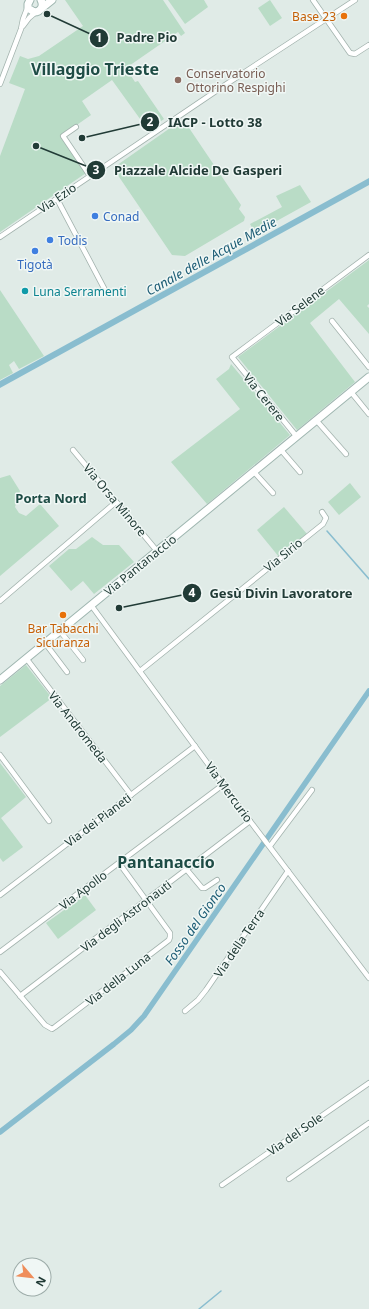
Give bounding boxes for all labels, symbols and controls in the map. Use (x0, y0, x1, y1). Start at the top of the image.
place label: Base 23 (292, 8, 336, 25)
marker: Base 23 (339, 11, 349, 21)
callout: Padre Pio (89, 25, 186, 50)
text: Padre Pio (117, 28, 177, 46)
text: 1 (96, 29, 102, 46)
district label: Villaggio Trieste (31, 58, 159, 80)
place label: Conservatorio Ottorino Respighi (186, 65, 286, 96)
marker: Conservatorio Ottorino Respighi (173, 75, 183, 85)
callout: IACP - Lotto 38 (140, 110, 270, 135)
text: 2 (147, 113, 154, 130)
text: IACP - Lotto 38 (168, 113, 262, 131)
callout: Piazzale Alcide De Gasperi (86, 157, 291, 182)
text: 3 (93, 161, 100, 178)
text: Piazzale Alcide De Gasperi (114, 161, 282, 179)
street label: Via Ezio (34, 179, 80, 217)
place label: Conad (103, 208, 139, 225)
marker: Conad (90, 211, 100, 221)
water label: Canale delle Acque Medie (143, 212, 280, 299)
place label: Todis (58, 232, 88, 249)
marker: Todis (45, 235, 55, 245)
marker: Tigotà (30, 246, 40, 256)
place label: Tigotà (17, 256, 53, 273)
street label: Via Selene (272, 282, 328, 330)
place label: Luna Serramenti (33, 283, 127, 300)
marker: Luna Serramenti (20, 286, 30, 296)
street label: Via Cerere (239, 369, 289, 425)
street label: Via Orsa Minore (79, 460, 151, 540)
district label: Porta Nord (15, 489, 87, 507)
street label: Via Pantanaccio (100, 530, 180, 600)
street label: Via Sirio (260, 534, 306, 576)
callout: Gesù Divin Lavoratore (182, 581, 361, 606)
text: 4 (189, 584, 196, 601)
text: Gesù Divin Lavoratore (209, 584, 353, 602)
marker: Bar Tabacchi Sicuranza (58, 610, 68, 620)
place label: Bar Tabacchi Sicuranza (27, 620, 99, 651)
street label: Via Andromeda (45, 688, 111, 766)
street label: Via Mercurio (201, 758, 257, 826)
street label: Via dei Pianeti (61, 789, 135, 851)
district label: Pantanaccio (117, 851, 215, 873)
street label: Via Apollo (56, 866, 110, 914)
street label: Via degli Astronauti (77, 876, 175, 956)
water label: Fosso del Gionco (160, 879, 230, 969)
street label: Via della Terra (210, 905, 268, 981)
street label: Via della Luna (82, 948, 154, 1010)
street label: Via del Sole (264, 1108, 326, 1159)
north arrow (12, 1257, 52, 1297)
text: N (33, 1274, 50, 1289)

